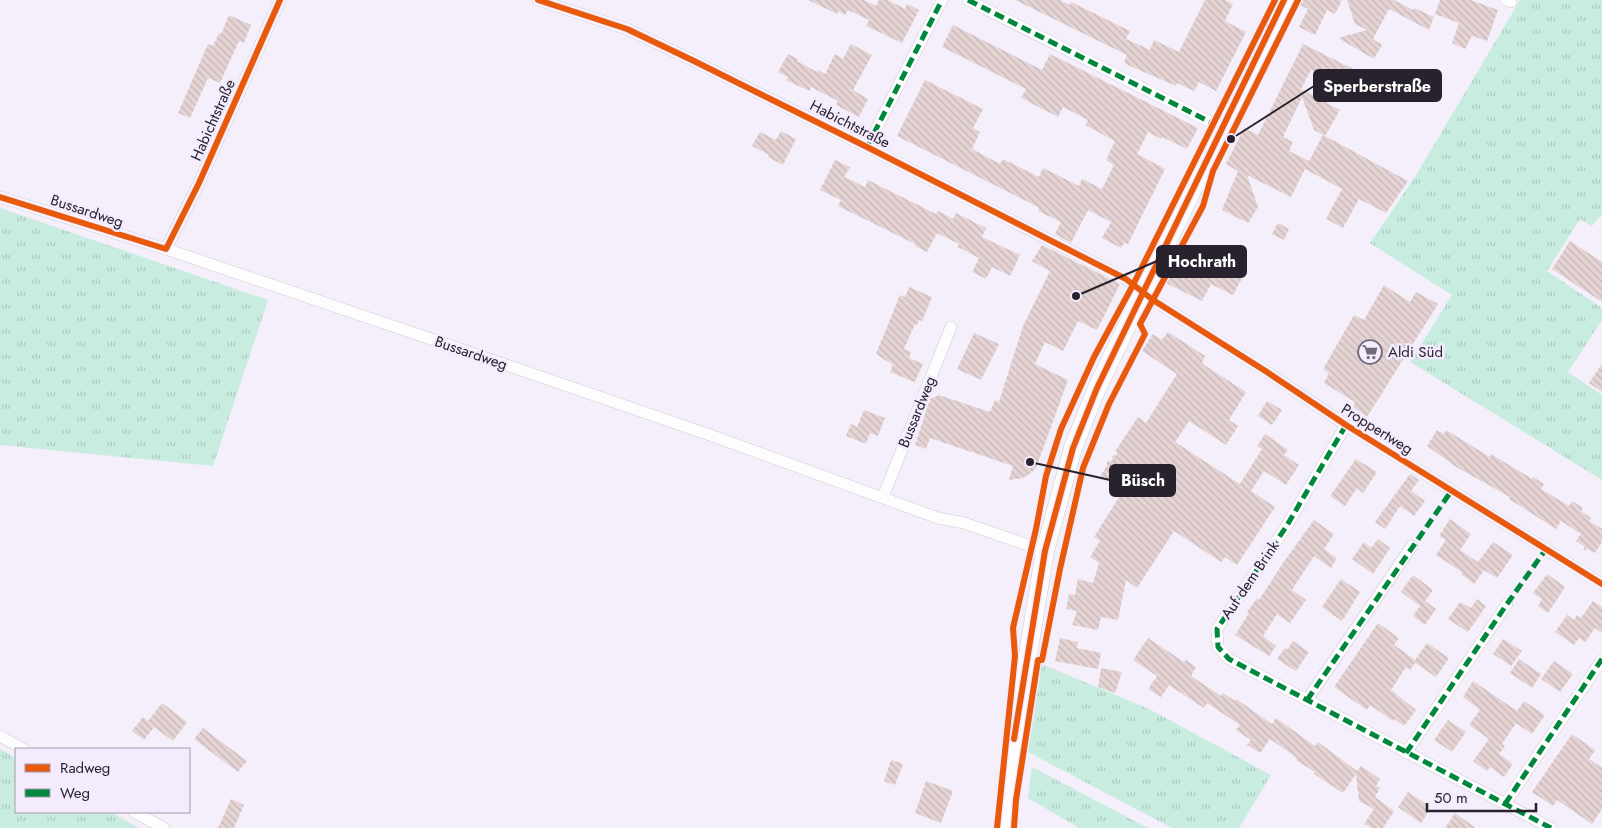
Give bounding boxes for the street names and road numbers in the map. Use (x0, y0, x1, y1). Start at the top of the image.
street label: Habichtstraße (185, 75, 241, 164)
street label: Habichtstraße (806, 94, 894, 154)
street label: Bussardweg (48, 189, 126, 233)
street label: Bussardweg (432, 330, 510, 376)
street label: Bussardweg (893, 373, 941, 451)
street label: Proppertweg (1337, 398, 1417, 460)
street label: Auf dem Brink (1216, 536, 1285, 624)

